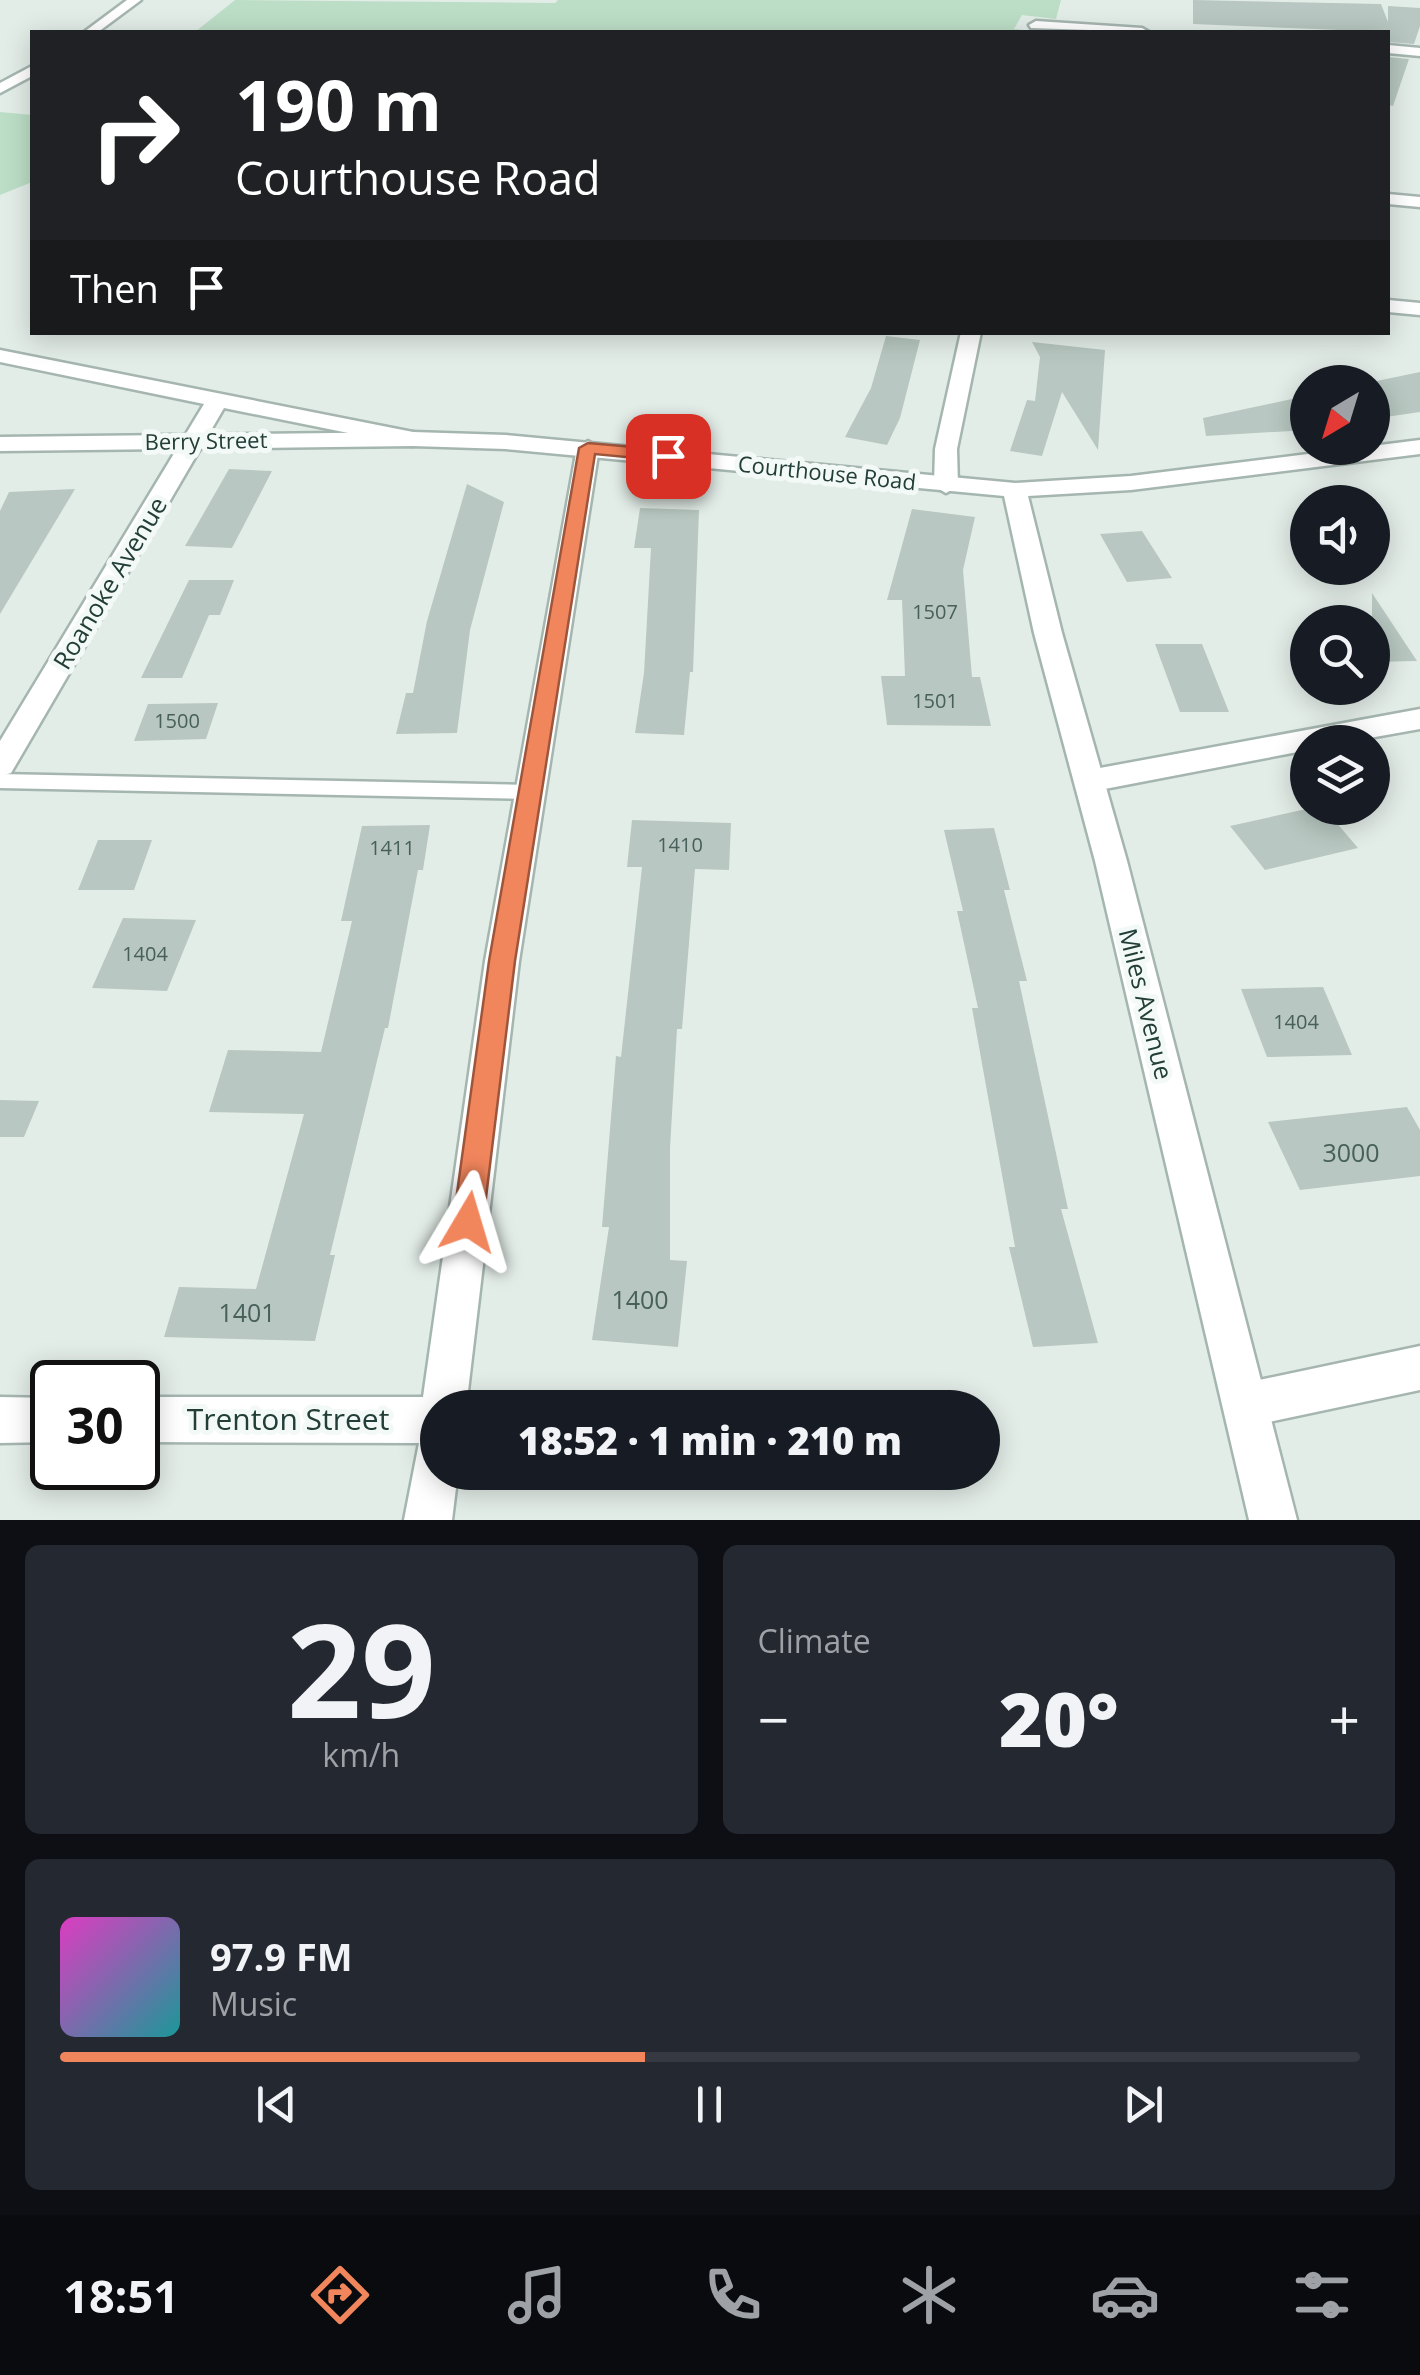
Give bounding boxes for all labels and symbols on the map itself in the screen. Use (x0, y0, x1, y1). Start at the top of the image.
north arrow (1290, 365, 1390, 465)
pin (626, 414, 711, 499)
street label: Berry Street (144, 424, 268, 456)
street label: Courthouse Road (737, 448, 918, 496)
street label: Roanoke Avenue (44, 490, 174, 675)
house number: 1507 (912, 598, 958, 625)
house number: 1501 (912, 687, 958, 714)
house number: 1500 (154, 707, 200, 734)
house number: 1410 (657, 831, 703, 858)
house number: 1411 (369, 834, 415, 861)
street label: Miles Avenue (1112, 925, 1182, 1083)
house number: 1404 (122, 940, 168, 967)
house number: 1404 (1273, 1008, 1319, 1035)
house number: 3000 (1322, 1135, 1380, 1169)
position arrow (416, 1170, 520, 1274)
house number: 1400 (611, 1282, 669, 1316)
house number: 1401 (218, 1295, 276, 1329)
speed limit sign: 30 (30, 1360, 160, 1490)
street label: Trenton Street (187, 1398, 389, 1439)

